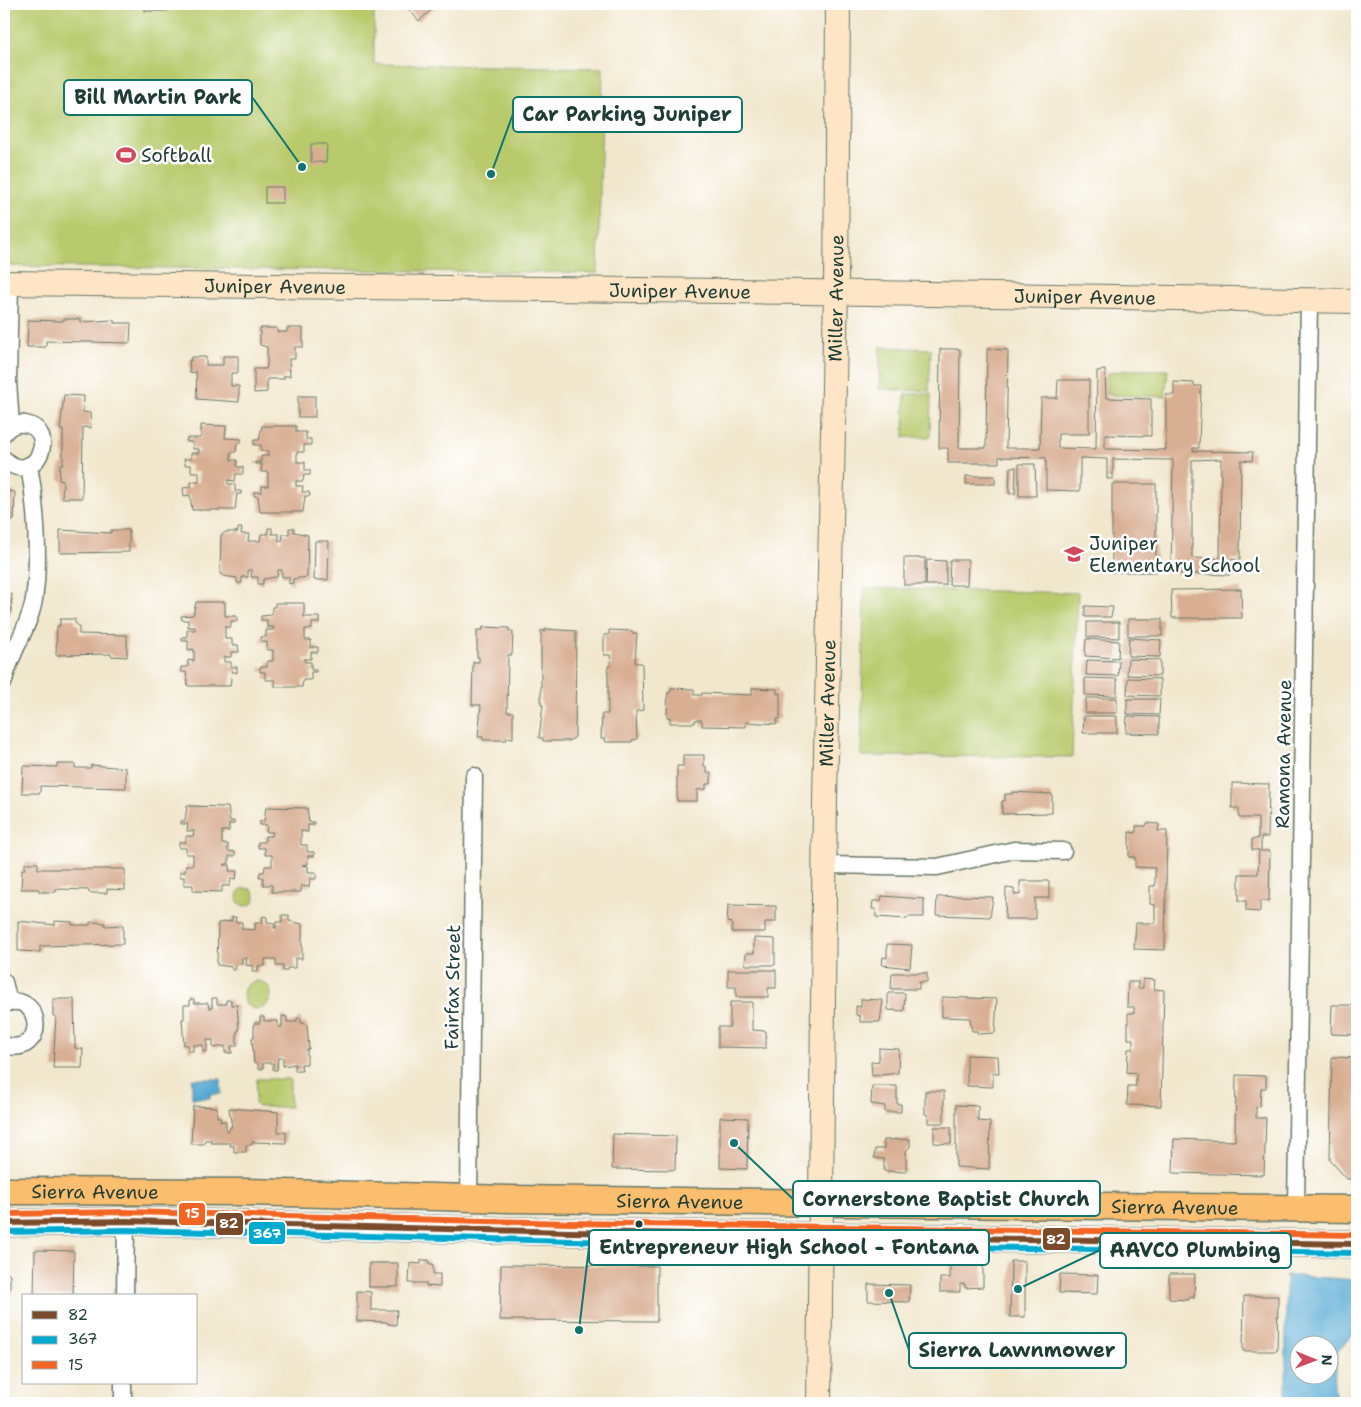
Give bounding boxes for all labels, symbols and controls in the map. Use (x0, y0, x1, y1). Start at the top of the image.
callout: Bill Martin Park (64, 80, 252, 115)
text: Bill Martin Park (74, 84, 242, 110)
callout: Car Parking Juniper (513, 97, 742, 132)
text: Car Parking Juniper (522, 101, 732, 127)
place label: Softball (141, 143, 212, 168)
sports icon: Softball (115, 144, 137, 166)
street label: Miller Avenue (822, 234, 849, 362)
street label: Juniper Avenue (204, 273, 346, 300)
street label: Juniper Avenue (609, 278, 751, 304)
street label: Juniper Avenue (1013, 283, 1156, 311)
place label: Juniper Elementary School (1089, 531, 1260, 578)
school or university icon: Juniper Elementary School (1063, 543, 1085, 565)
street label: Miller Avenue (814, 639, 841, 767)
street label: Ramona Avenue (1270, 679, 1297, 829)
street label: Fairfax Street (439, 924, 466, 1050)
street label: Sierra Avenue (31, 1179, 159, 1205)
callout: Cornerstone Baptist Church (793, 1181, 1100, 1216)
text: Cornerstone Baptist Church (802, 1186, 1090, 1212)
street label: Sierra Avenue (616, 1188, 744, 1215)
street label: Sierra Avenue (1111, 1194, 1239, 1221)
line badge: 15 (178, 1202, 206, 1226)
text: 15 (184, 1204, 200, 1222)
line badge: 82 (215, 1212, 244, 1236)
text: 82 (219, 1214, 239, 1232)
unlabelled marker (634, 1219, 644, 1229)
line badge: 367 (248, 1221, 286, 1245)
text: 367 (253, 1224, 281, 1242)
line badge: 82 (1042, 1227, 1071, 1251)
callout: Entrepreneur High School - Fontana (589, 1230, 989, 1265)
text: 82 (1046, 1230, 1066, 1248)
callout: AAVCO Plumbing (1100, 1233, 1291, 1268)
text: Entrepreneur High School - Fontana (599, 1234, 979, 1260)
text: AAVCO Plumbing (1110, 1237, 1280, 1263)
legend (22, 1294, 198, 1384)
text: 82 (68, 1305, 88, 1325)
text: 367 (68, 1329, 97, 1349)
callout: Sierra Lawnmower (909, 1333, 1126, 1368)
north arrow (1288, 1334, 1338, 1384)
text: Sierra Lawnmower (918, 1337, 1116, 1363)
text: 15 (68, 1355, 83, 1375)
text: N (1318, 1355, 1336, 1366)

